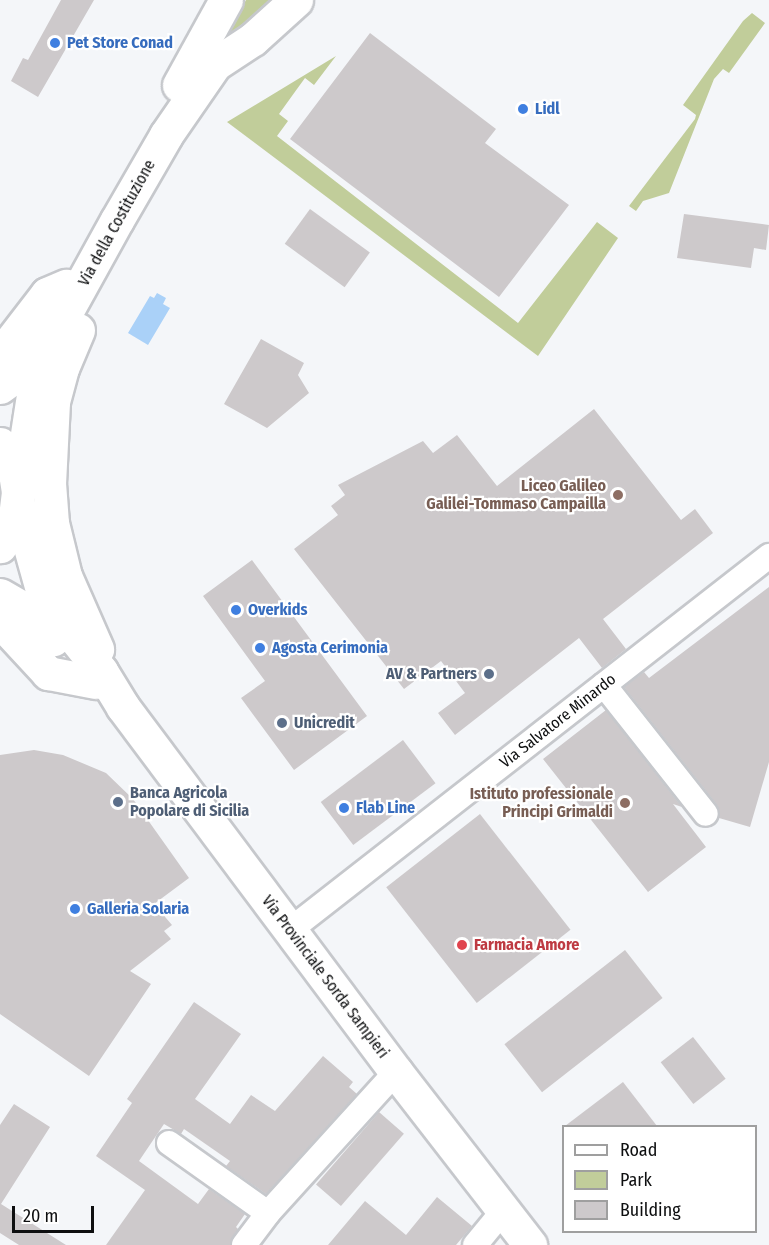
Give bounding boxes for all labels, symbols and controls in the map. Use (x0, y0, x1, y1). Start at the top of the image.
place label: Pet Store Conad (67, 33, 173, 53)
marker: Pet Store Conad (48, 36, 62, 50)
place label: Lidl (535, 99, 560, 119)
marker: Lidl (516, 102, 530, 116)
street label: Via della Costituzione (74, 157, 160, 289)
place label: Liceo Galileo Galilei-Tommaso Campailla (426, 476, 606, 514)
marker: Liceo Galileo Galilei-Tommaso Campailla (611, 488, 625, 502)
place label: Overkids (248, 600, 307, 620)
marker: Overkids (229, 603, 243, 617)
place label: Agosta Cerimonia (272, 638, 388, 658)
marker: Agosta Cerimonia (253, 641, 267, 655)
place label: AV & Partners (386, 664, 477, 684)
marker: AV & Partners (482, 667, 496, 681)
street label: Via Salvatore Minardo (496, 670, 620, 772)
place label: Unicredit (294, 713, 355, 733)
marker: Unicredit (275, 716, 289, 730)
place label: Banca Agricola Popolare di Sicilia (130, 783, 249, 821)
place label: Istituto professionale Principi Grimaldi (470, 784, 613, 822)
marker: Banca Agricola Popolare di Sicilia (111, 795, 125, 809)
marker: Istituto professionale Principi Grimaldi (618, 796, 632, 810)
place label: Flab Line (356, 798, 415, 818)
marker: Flab Line (337, 801, 351, 815)
street label: Via Provinciale Sorda Sampieri (257, 892, 393, 1062)
place label: Galleria Solaria (87, 899, 189, 919)
marker: Galleria Solaria (68, 902, 82, 916)
place label: Farmacia Amore (474, 935, 579, 955)
marker: Farmacia Amore (455, 938, 469, 952)
legend (562, 1125, 757, 1233)
text: Road (620, 1139, 657, 1161)
text: Park (620, 1169, 652, 1191)
scale bar (15, 1194, 98, 1232)
text: Building (620, 1199, 681, 1221)
text: 20 m (23, 1205, 58, 1227)

